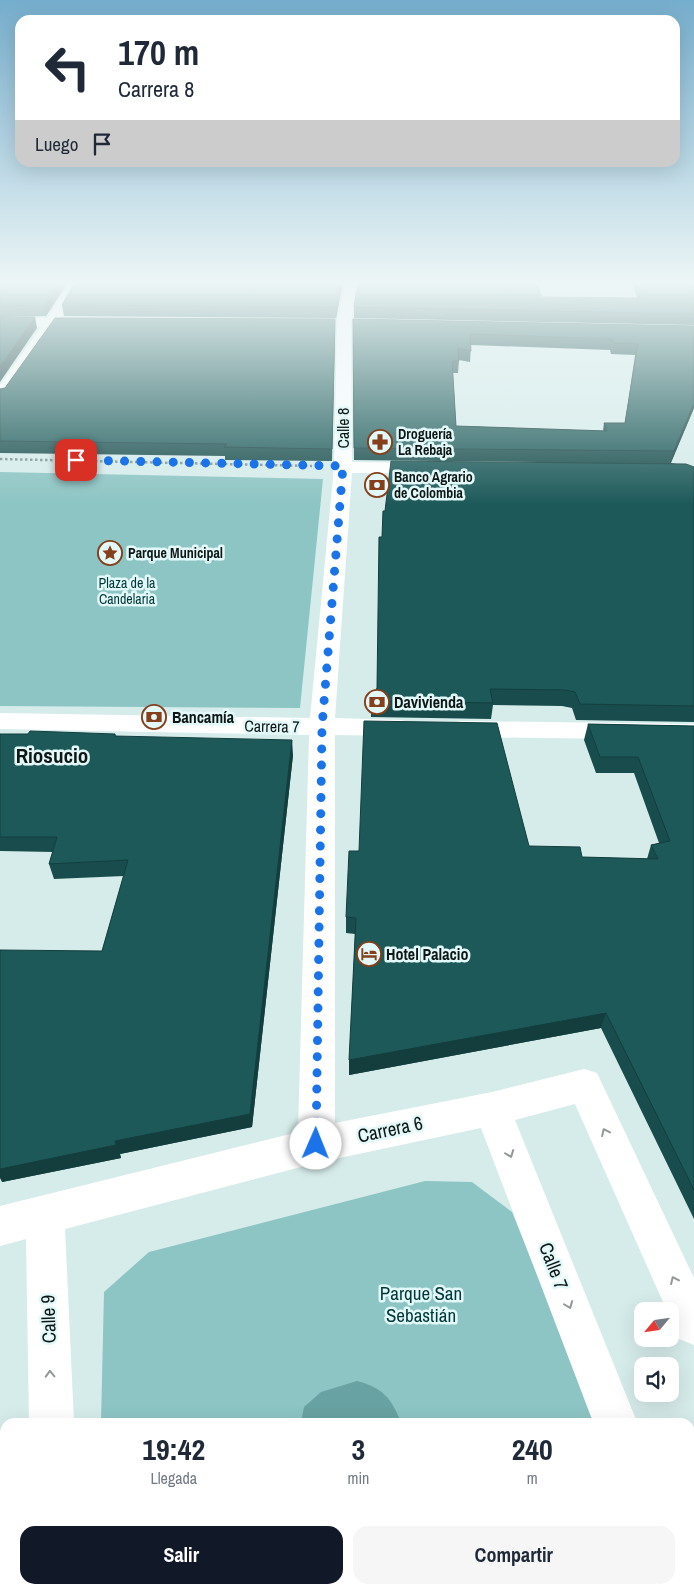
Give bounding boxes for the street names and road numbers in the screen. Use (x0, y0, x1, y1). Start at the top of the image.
street label: Calle 8 (332, 408, 354, 448)
street label: Carrera 7 (244, 715, 300, 737)
street label: Carrera 6 (355, 1109, 425, 1149)
street label: Calle 7 (533, 1239, 575, 1294)
street label: Calle 9 (34, 1294, 62, 1344)

